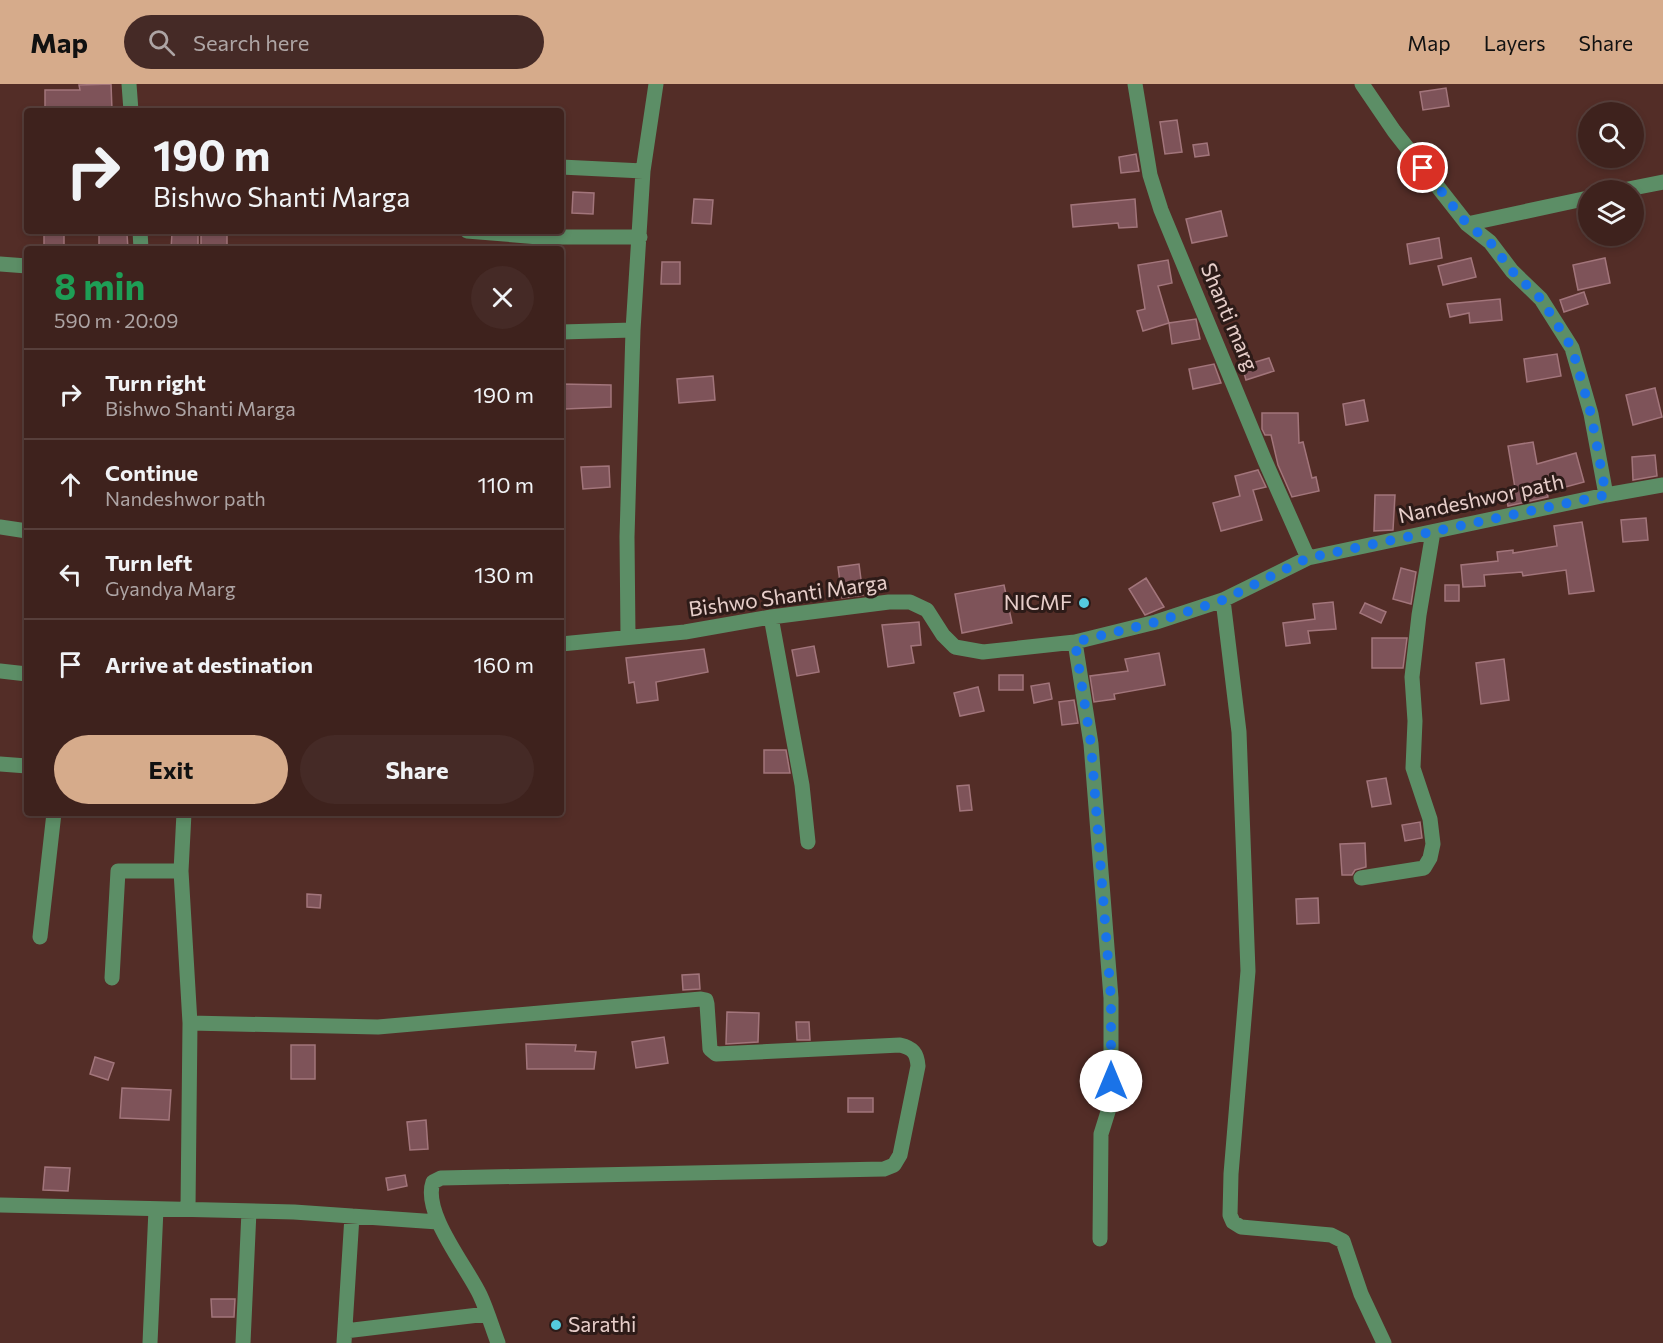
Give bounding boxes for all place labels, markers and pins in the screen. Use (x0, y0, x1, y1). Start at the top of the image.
pin (1397, 142, 1448, 193)
place label: NICMF (1004, 589, 1072, 614)
marker: NICMF (1077, 596, 1091, 610)
place label: Sarathi (568, 1311, 637, 1336)
marker: Sarathi (549, 1318, 563, 1332)

